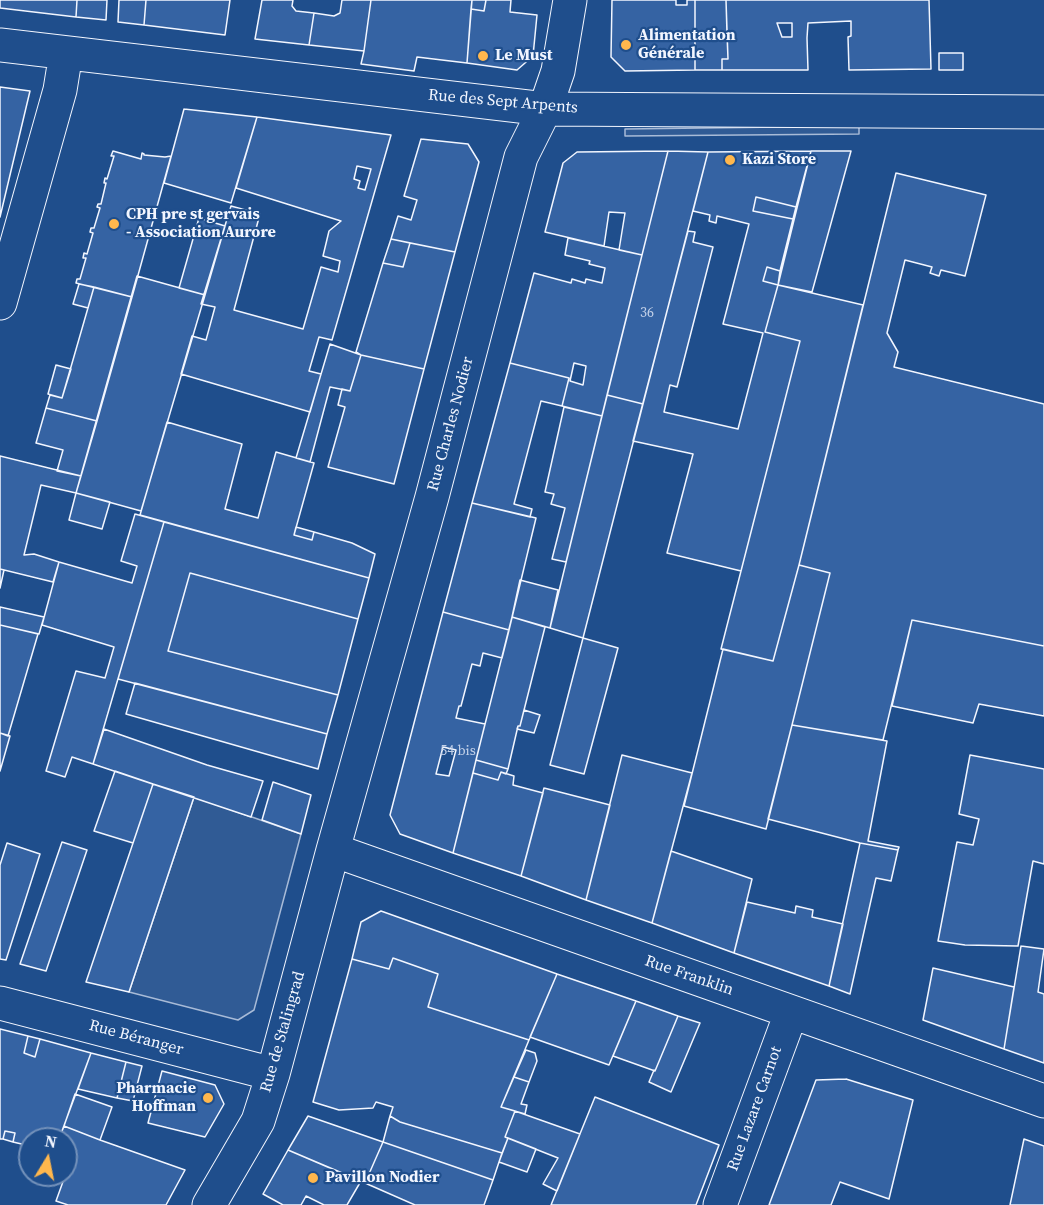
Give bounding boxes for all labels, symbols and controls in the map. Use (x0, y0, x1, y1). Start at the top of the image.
place label: Alimentation Générale (638, 26, 736, 64)
marker: Alimentation Générale (619, 38, 633, 52)
place label: Le Must (495, 46, 553, 66)
marker: Le Must (476, 49, 490, 63)
street label: Rue des Sept Arpents (427, 86, 579, 118)
place label: Kazi Store (742, 150, 816, 170)
marker: Kazi Store (723, 153, 737, 167)
place label: CPH pre st gervais - Association Aurore (126, 205, 276, 243)
marker: CPH pre st gervais - Association Aurore (107, 217, 121, 231)
house number: 36 (640, 305, 654, 321)
street label: Rue Charles Nodier (424, 355, 478, 493)
house number: 54 bis (440, 743, 476, 759)
street label: Rue Franklin (642, 952, 736, 1000)
street label: Rue de Stalingrad (257, 969, 309, 1095)
street label: Rue Béranger (87, 1016, 185, 1060)
street label: Rue Lazare Carnot (724, 1044, 786, 1174)
place label: Pharmacie Hoffman (116, 1079, 196, 1117)
marker: Pharmacie Hoffman (201, 1091, 215, 1105)
north arrow (18, 1127, 78, 1187)
text: N (43, 1129, 58, 1153)
place label: Pavillon Nodier (325, 1168, 439, 1188)
marker: Pavillon Nodier (306, 1171, 320, 1185)

